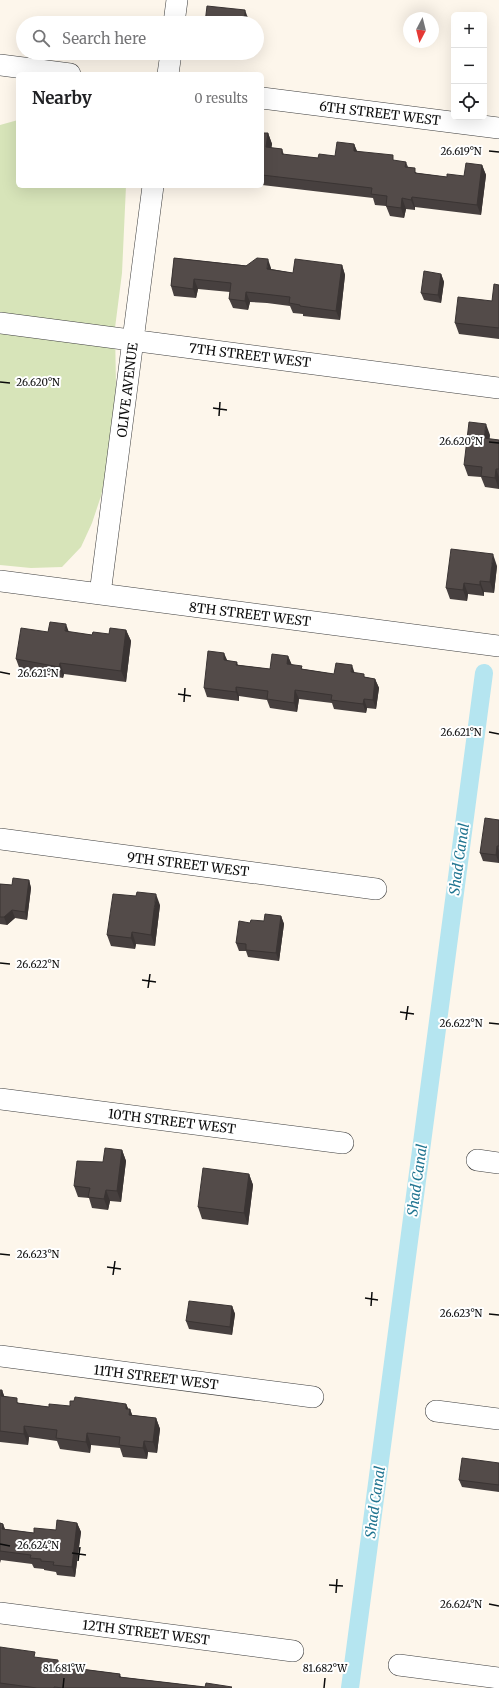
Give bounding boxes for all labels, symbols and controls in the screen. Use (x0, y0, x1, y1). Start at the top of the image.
north arrow (403, 12, 439, 48)
map controls (451, 12, 487, 120)
button: + (451, 12, 487, 48)
search box (16, 16, 264, 60)
icon: search (30, 27, 52, 49)
text: Search here (62, 29, 146, 48)
button: − (451, 48, 487, 84)
button: locate (451, 84, 487, 120)
text: Nearby (32, 87, 92, 109)
text: 0 results (194, 90, 248, 107)
street label: 6TH STREET WEST (318, 98, 442, 129)
text: 26.619°N (440, 145, 482, 158)
street label: 7TH STREET WEST (188, 340, 312, 371)
street label: OLIVE AVENUE (113, 341, 142, 439)
text: 26.620°N (16, 376, 60, 389)
text: 26.620°N (439, 435, 483, 448)
street label: 8TH STREET WEST (188, 599, 312, 630)
text: 26.621°N (17, 667, 59, 680)
text: 26.621°N (440, 726, 482, 739)
water label: Shad Canal (445, 822, 473, 896)
street label: 9TH STREET WEST (126, 849, 250, 880)
text: 26.622°N (17, 958, 60, 971)
text: 26.622°N (440, 1017, 483, 1030)
street label: 10TH STREET WEST (107, 1105, 237, 1138)
water label: Shad Canal (403, 1143, 431, 1217)
text: 26.623°N (17, 1248, 60, 1261)
text: 26.623°N (440, 1307, 483, 1320)
street label: 11TH STREET WEST (92, 1361, 219, 1394)
water label: Shad Canal (361, 1465, 389, 1539)
text: 26.624°N (17, 1539, 59, 1552)
text: 26.624°N (440, 1598, 482, 1611)
street label: 12TH STREET WEST (81, 1616, 211, 1649)
text: 81.681°W (43, 1662, 86, 1675)
text: 81.682°W (303, 1662, 348, 1675)

